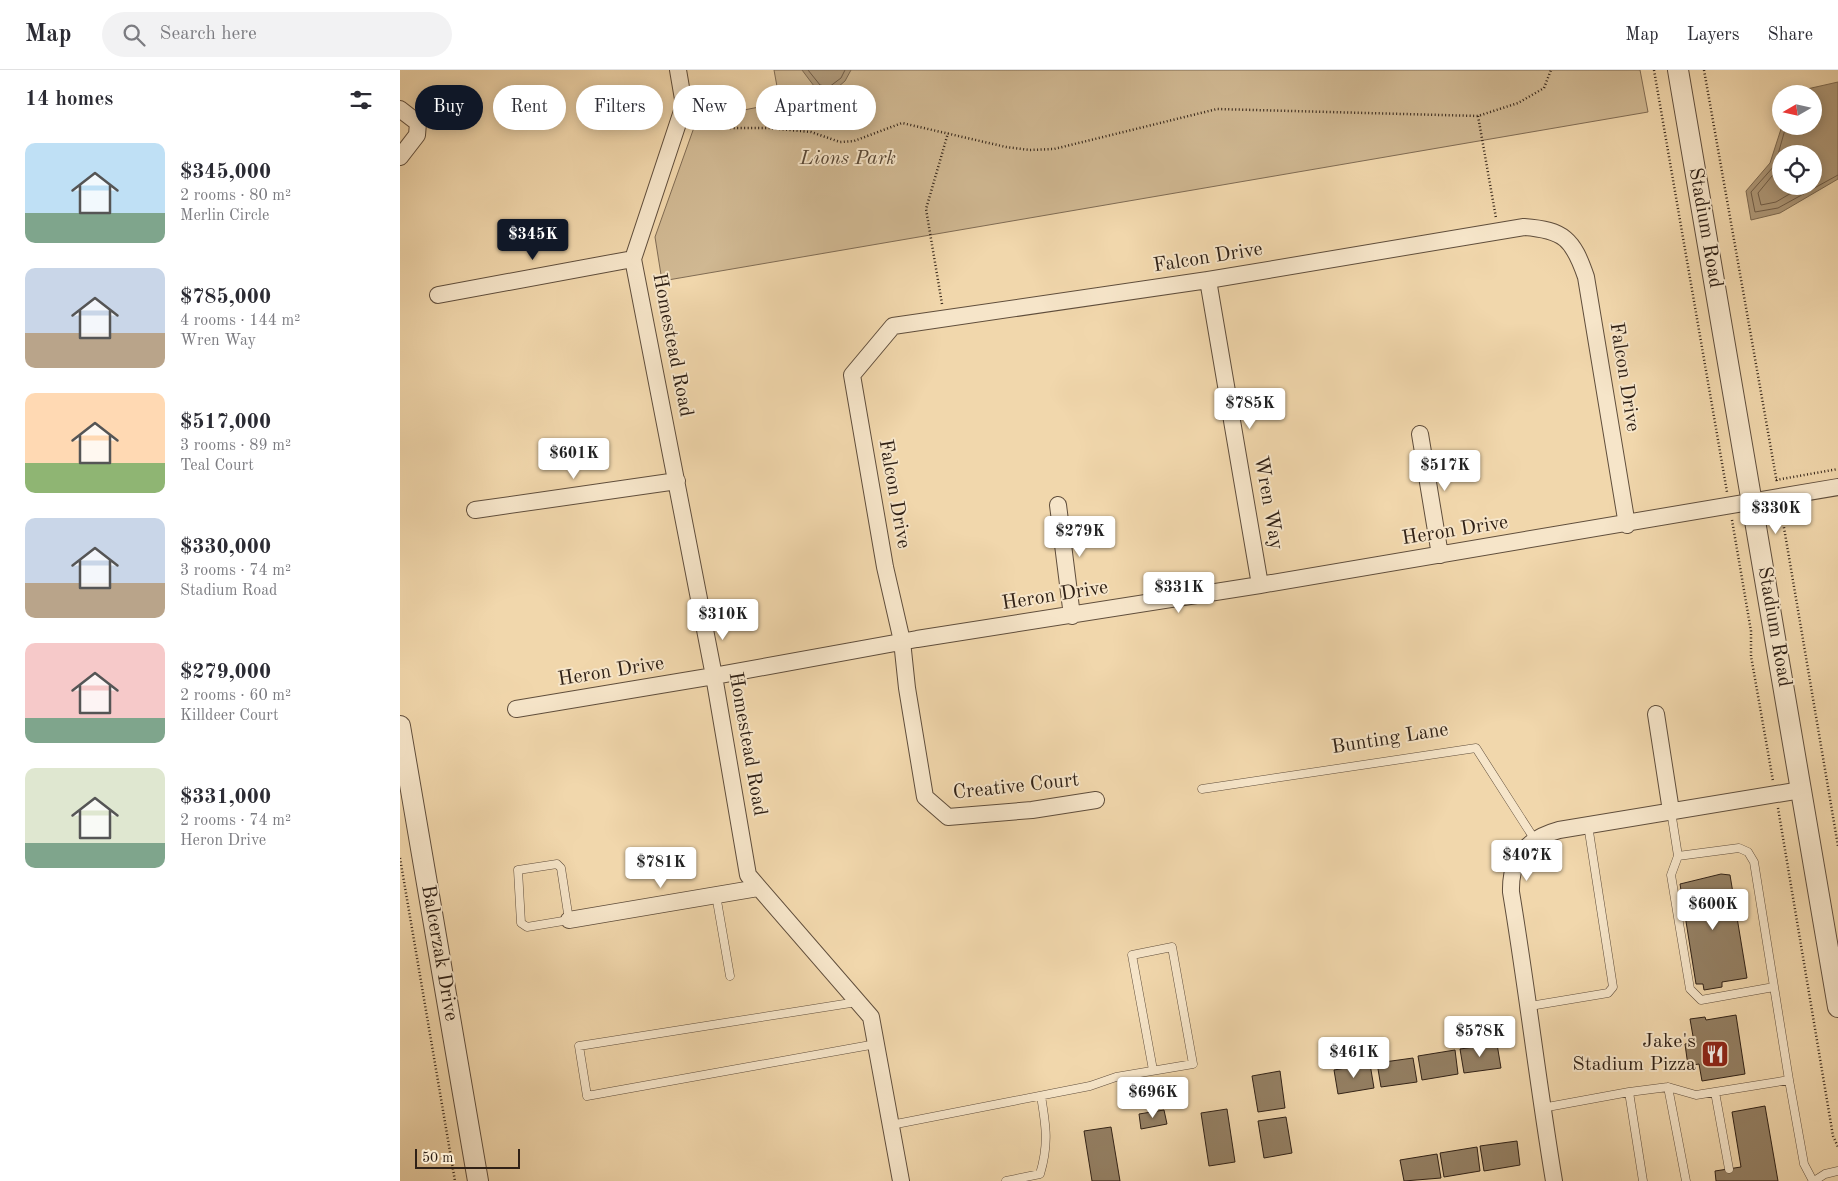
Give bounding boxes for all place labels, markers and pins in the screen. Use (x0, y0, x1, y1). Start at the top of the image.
pin: $345K (498, 218, 568, 261)
pin: $785K (1215, 388, 1285, 430)
pin: $601K (539, 438, 609, 480)
pin: $517K (1410, 450, 1480, 492)
pin: $330K (1741, 492, 1811, 535)
pin: $279K (1045, 516, 1115, 558)
pin: $331K (1144, 572, 1214, 614)
pin: $310K (688, 598, 758, 641)
pin: $407K (1492, 840, 1562, 882)
pin: $781K (626, 846, 696, 889)
pin: $600K (1678, 888, 1748, 931)
pin: $578K (1445, 1016, 1515, 1058)
place label: Jake's Stadium Pizza (1572, 1032, 1696, 1075)
pin: $461K (1319, 1036, 1389, 1079)
restaurant icon: Jake's Stadium Pizza (1700, 1039, 1730, 1069)
pin: $696K (1118, 1076, 1188, 1119)

